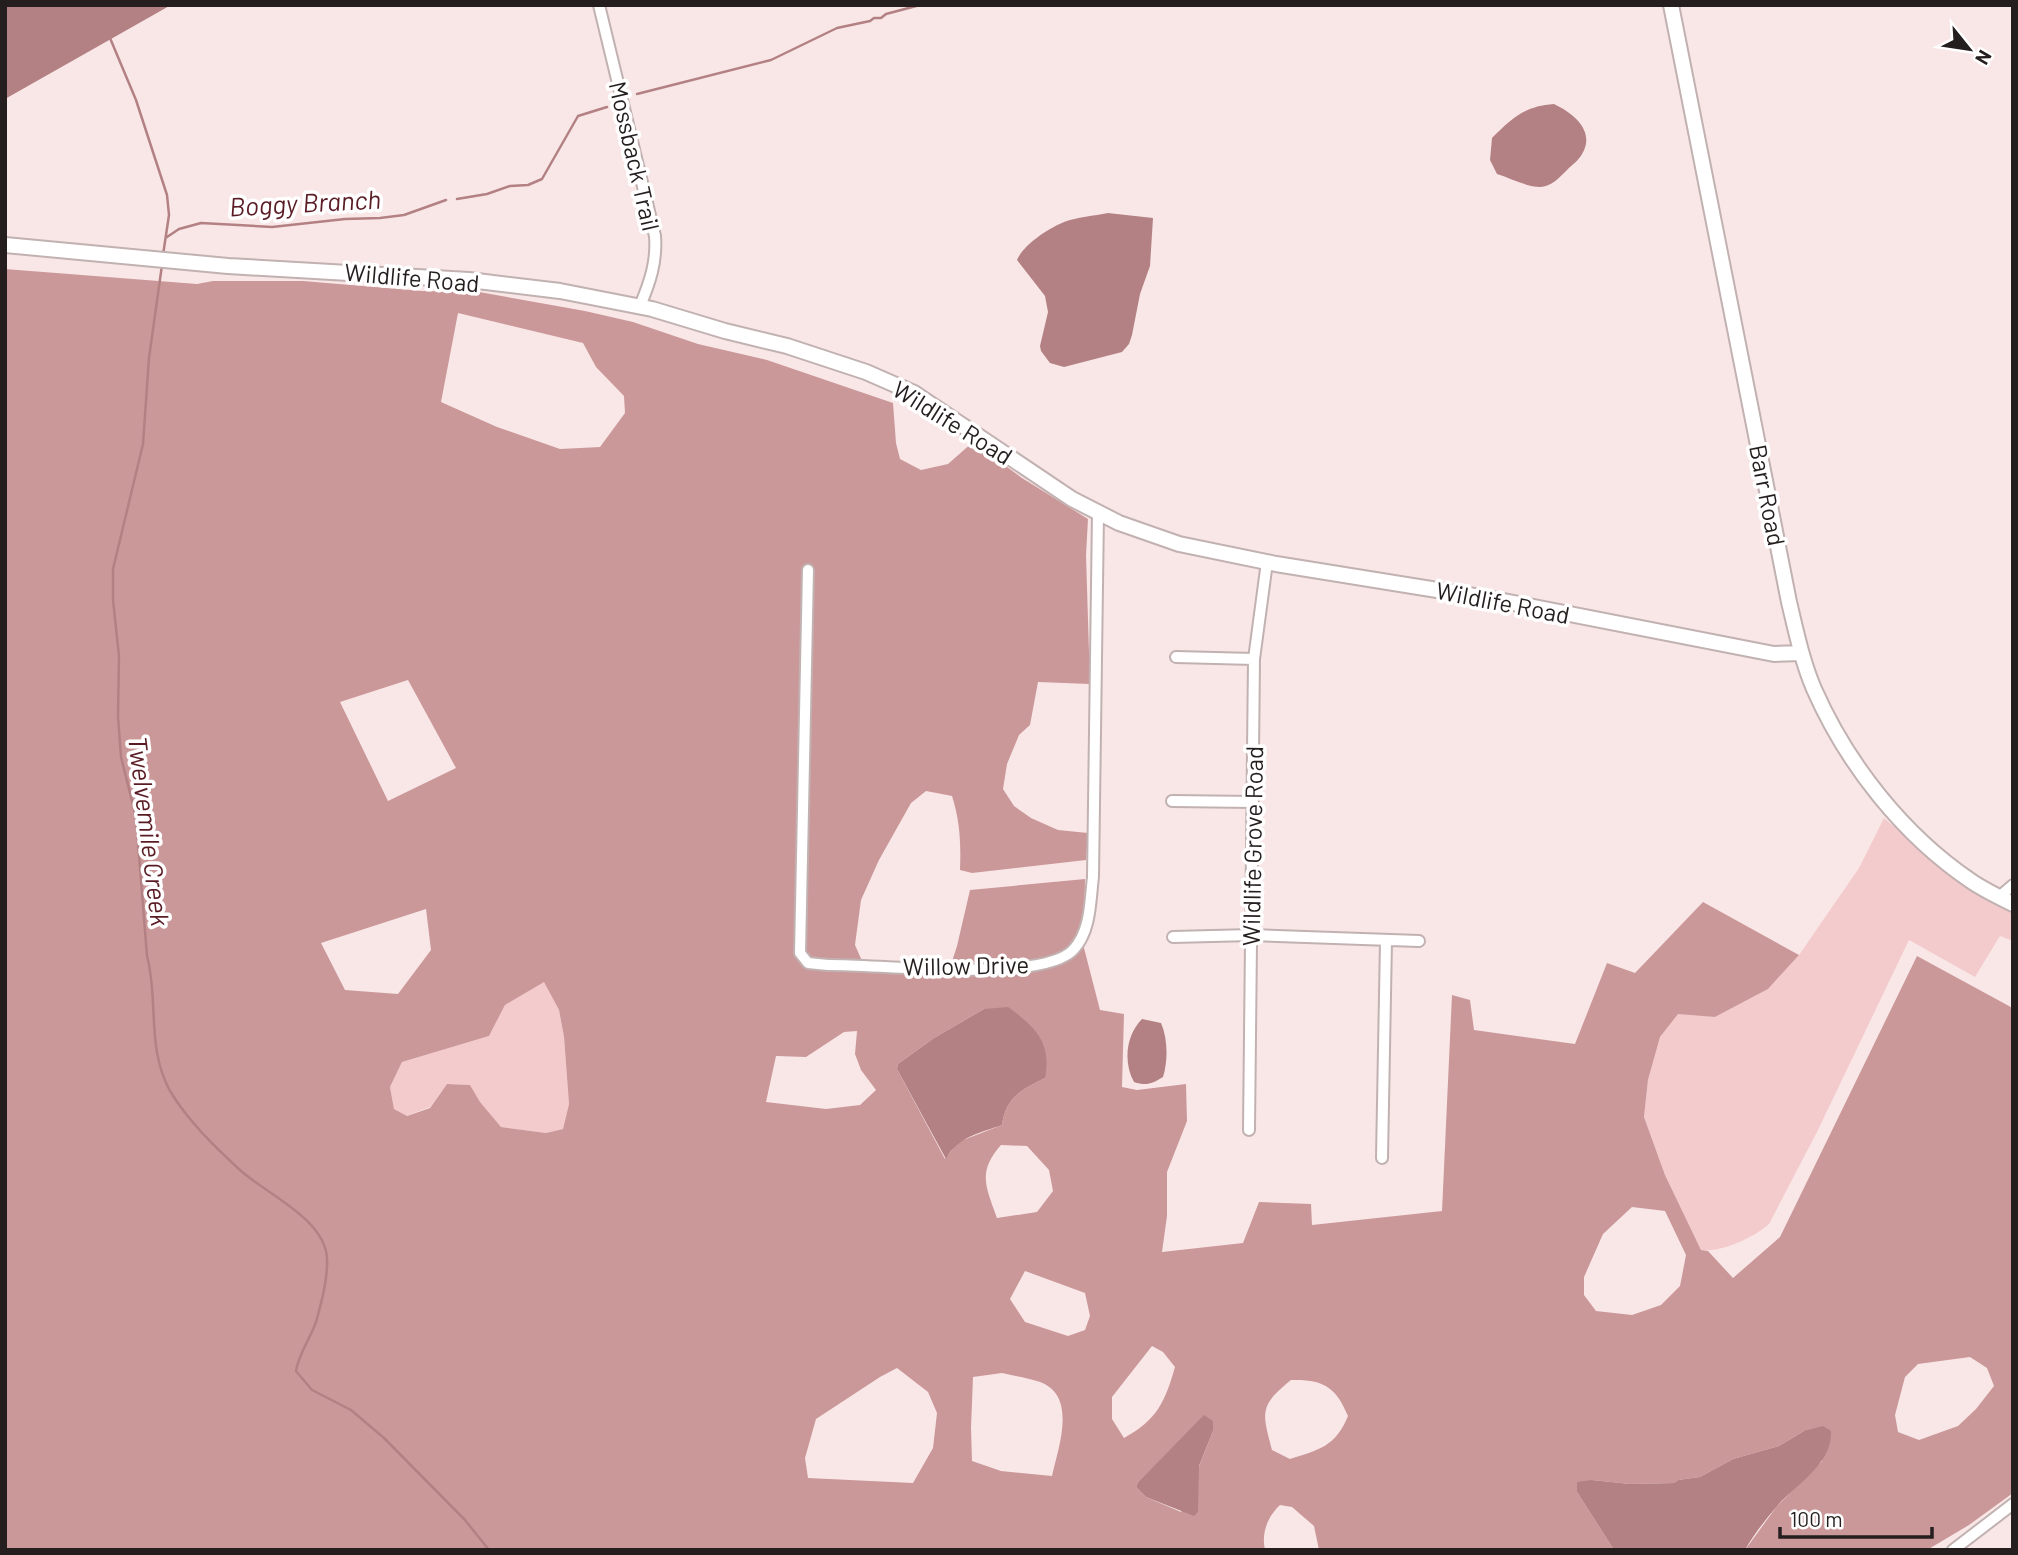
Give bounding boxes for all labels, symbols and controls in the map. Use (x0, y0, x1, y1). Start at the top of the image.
north arrow (1934, 14, 2004, 84)
text: N (1971, 47, 1997, 69)
street label: Mossback Trail (604, 78, 666, 234)
water label: Boggy Branch (228, 183, 382, 221)
street label: Wildlife Road (343, 257, 481, 297)
street label: Wildlife Road (888, 374, 1018, 470)
street label: Barr Road (1744, 442, 1792, 548)
street label: Wildlife Road (1434, 575, 1572, 629)
water label: Twelvemile Creek (123, 734, 177, 928)
street label: Wildlife Grove Road (1236, 746, 1268, 946)
street label: Willow Drive (903, 949, 1029, 981)
scale bar (1780, 1496, 1932, 1540)
text: 100 m (1790, 1506, 1843, 1531)

